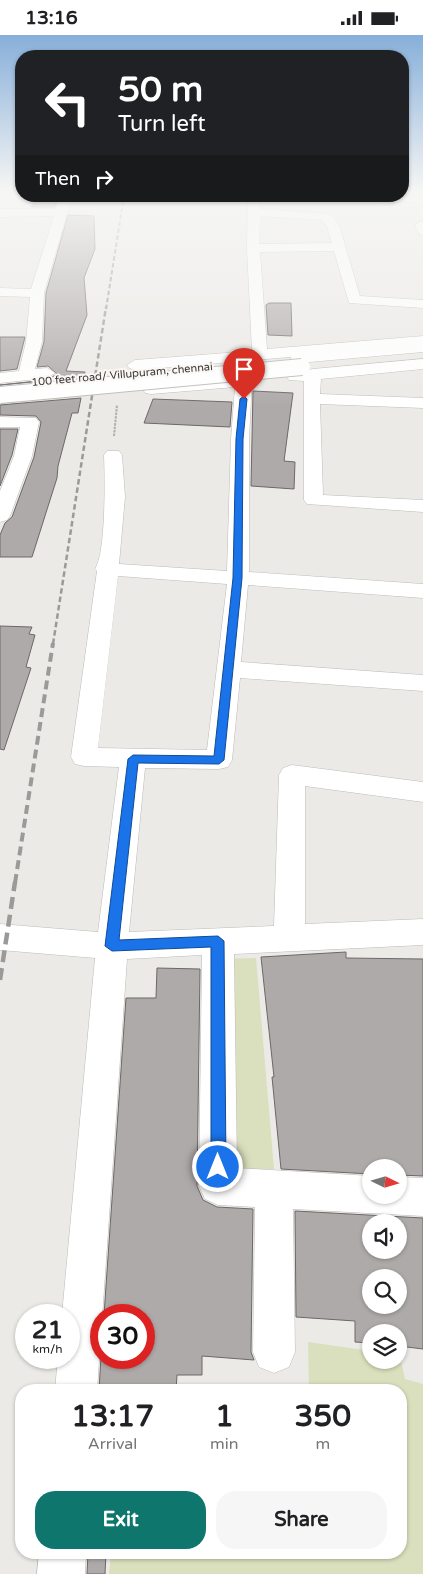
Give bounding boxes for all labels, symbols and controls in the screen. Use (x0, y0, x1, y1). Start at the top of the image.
text: 13:16 (25, 7, 78, 29)
text: 50 m (118, 69, 203, 111)
icon: left (35, 70, 100, 135)
text: Turn left (118, 111, 206, 137)
icon: right (90, 165, 118, 193)
text: Then (35, 168, 80, 190)
pin (223, 348, 265, 399)
icon: arrive (230, 355, 258, 383)
street label: 100 feet road/ Villupuram, chennai (31, 360, 213, 389)
position arrow (191, 1140, 243, 1192)
north arrow (362, 1159, 408, 1204)
map controls (362, 1159, 407, 1369)
button: sound (362, 1214, 407, 1259)
button: search (362, 1269, 407, 1314)
speed limit sign: 30 (90, 1304, 155, 1369)
text: 21 (32, 1315, 63, 1345)
button: layers (362, 1324, 407, 1369)
text: km/h (32, 1342, 63, 1356)
text: 13:17 (71, 1398, 154, 1435)
text: 1 (215, 1398, 234, 1435)
text: 350 (295, 1398, 351, 1435)
text: Arrival (88, 1434, 137, 1454)
text: min (210, 1434, 239, 1454)
text: m (315, 1434, 330, 1454)
button: Exit (35, 1491, 206, 1549)
button: Share (216, 1491, 387, 1549)

